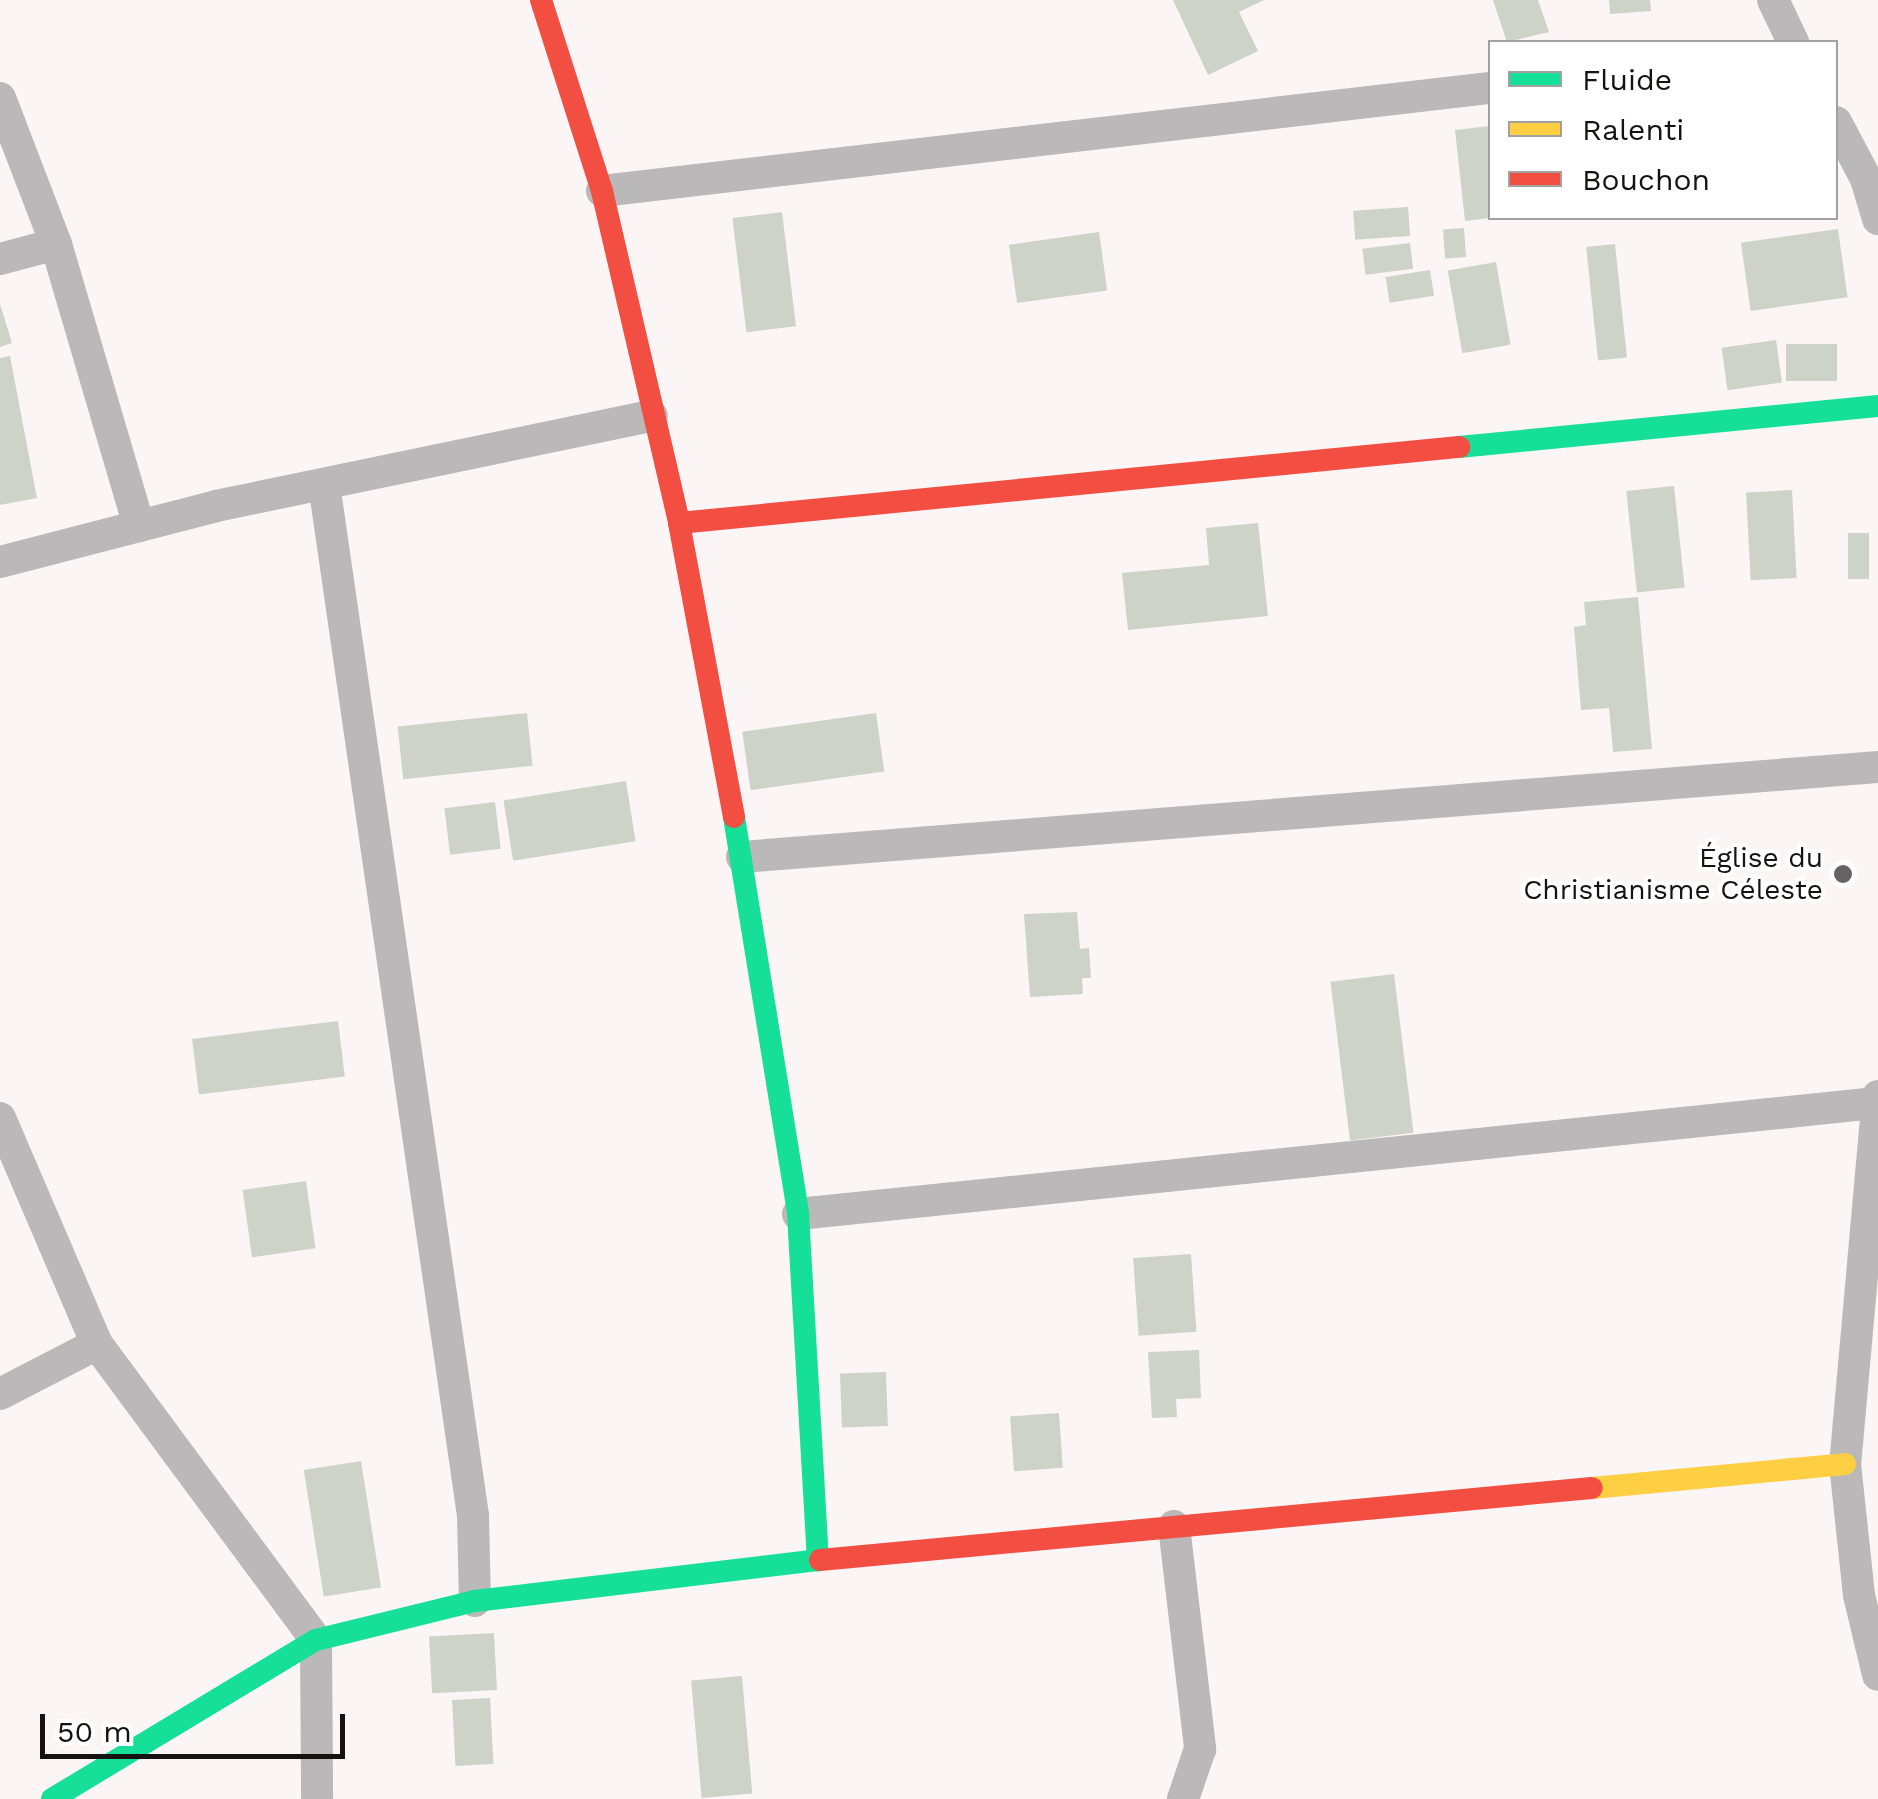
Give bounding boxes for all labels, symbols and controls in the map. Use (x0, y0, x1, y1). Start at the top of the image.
legend (1488, 40, 1838, 220)
text: Fluide (1582, 62, 1672, 97)
text: Ralenti (1582, 112, 1684, 147)
text: Bouchon (1582, 162, 1710, 197)
place label: Église du Christianisme Céleste (1523, 841, 1823, 907)
marker: Église du Christianisme Céleste (1832, 863, 1854, 885)
scale bar (45, 1694, 350, 1756)
text: 50 m (57, 1714, 132, 1749)

